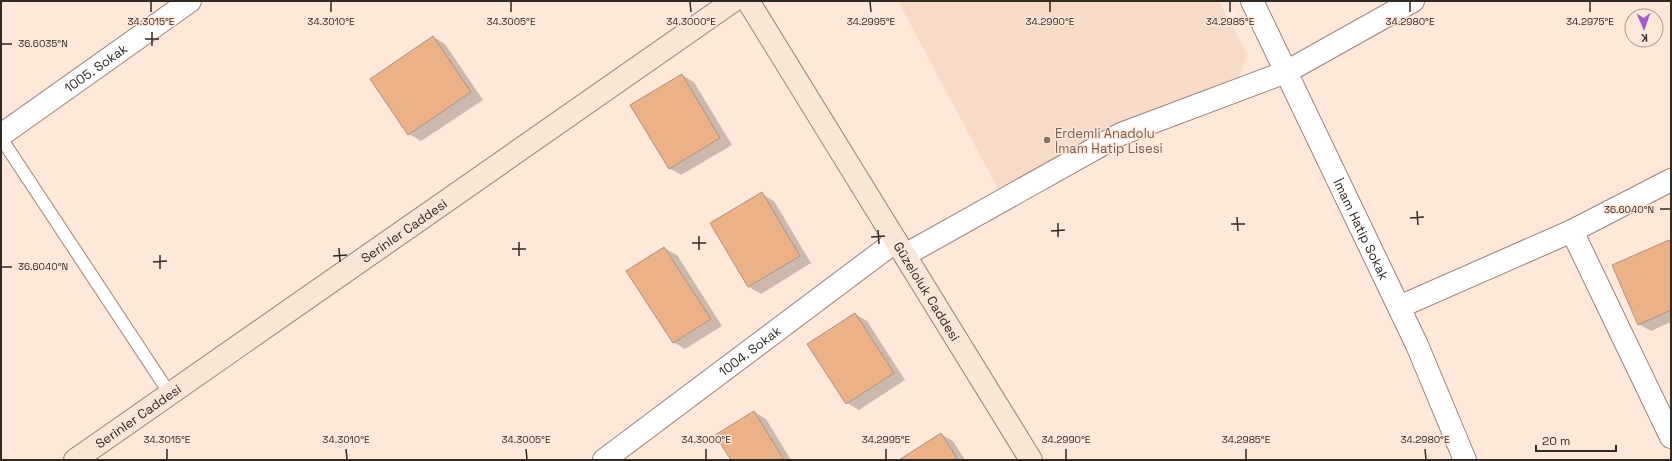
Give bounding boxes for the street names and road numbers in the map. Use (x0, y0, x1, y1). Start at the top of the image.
street label: 1005. Sokak (61, 40, 131, 96)
street label: İmam Hatip Sokak (1330, 176, 1393, 282)
street label: Serinler Caddesi (358, 195, 450, 266)
street label: Güzeloluk Caddesi (890, 238, 964, 344)
street label: 1004. Sokak (715, 322, 784, 380)
street label: Serinler Caddesi (92, 380, 184, 452)

